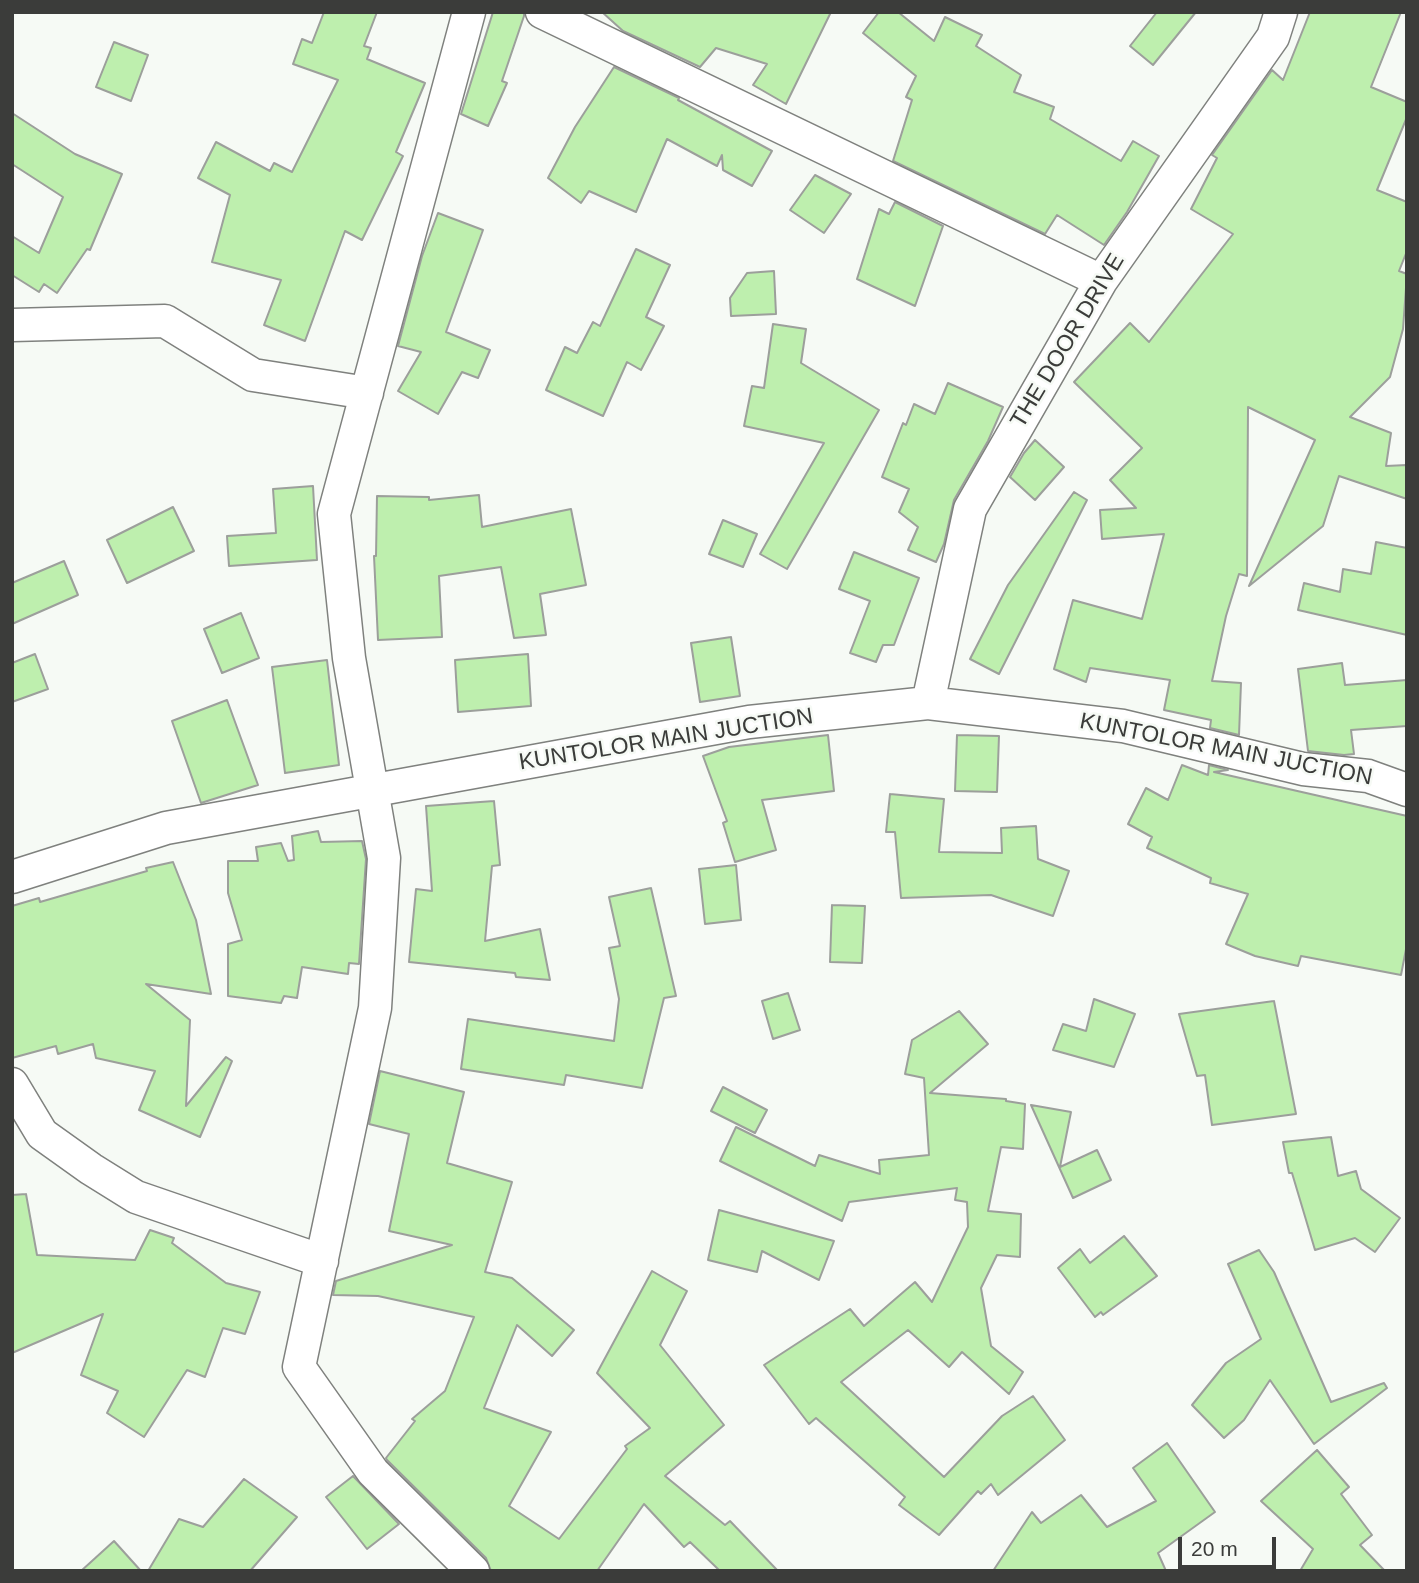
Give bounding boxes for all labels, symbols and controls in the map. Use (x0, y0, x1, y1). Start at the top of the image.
street label: THE DOOR DRIVE (1005, 249, 1131, 433)
street label: KUNTOLOR MAIN JUCTION (517, 703, 815, 777)
street label: KUNTOLOR MAIN JUCTION (1077, 708, 1375, 792)
scale bar (1181, 1524, 1279, 1568)
text: 20 m (1191, 1537, 1238, 1560)

